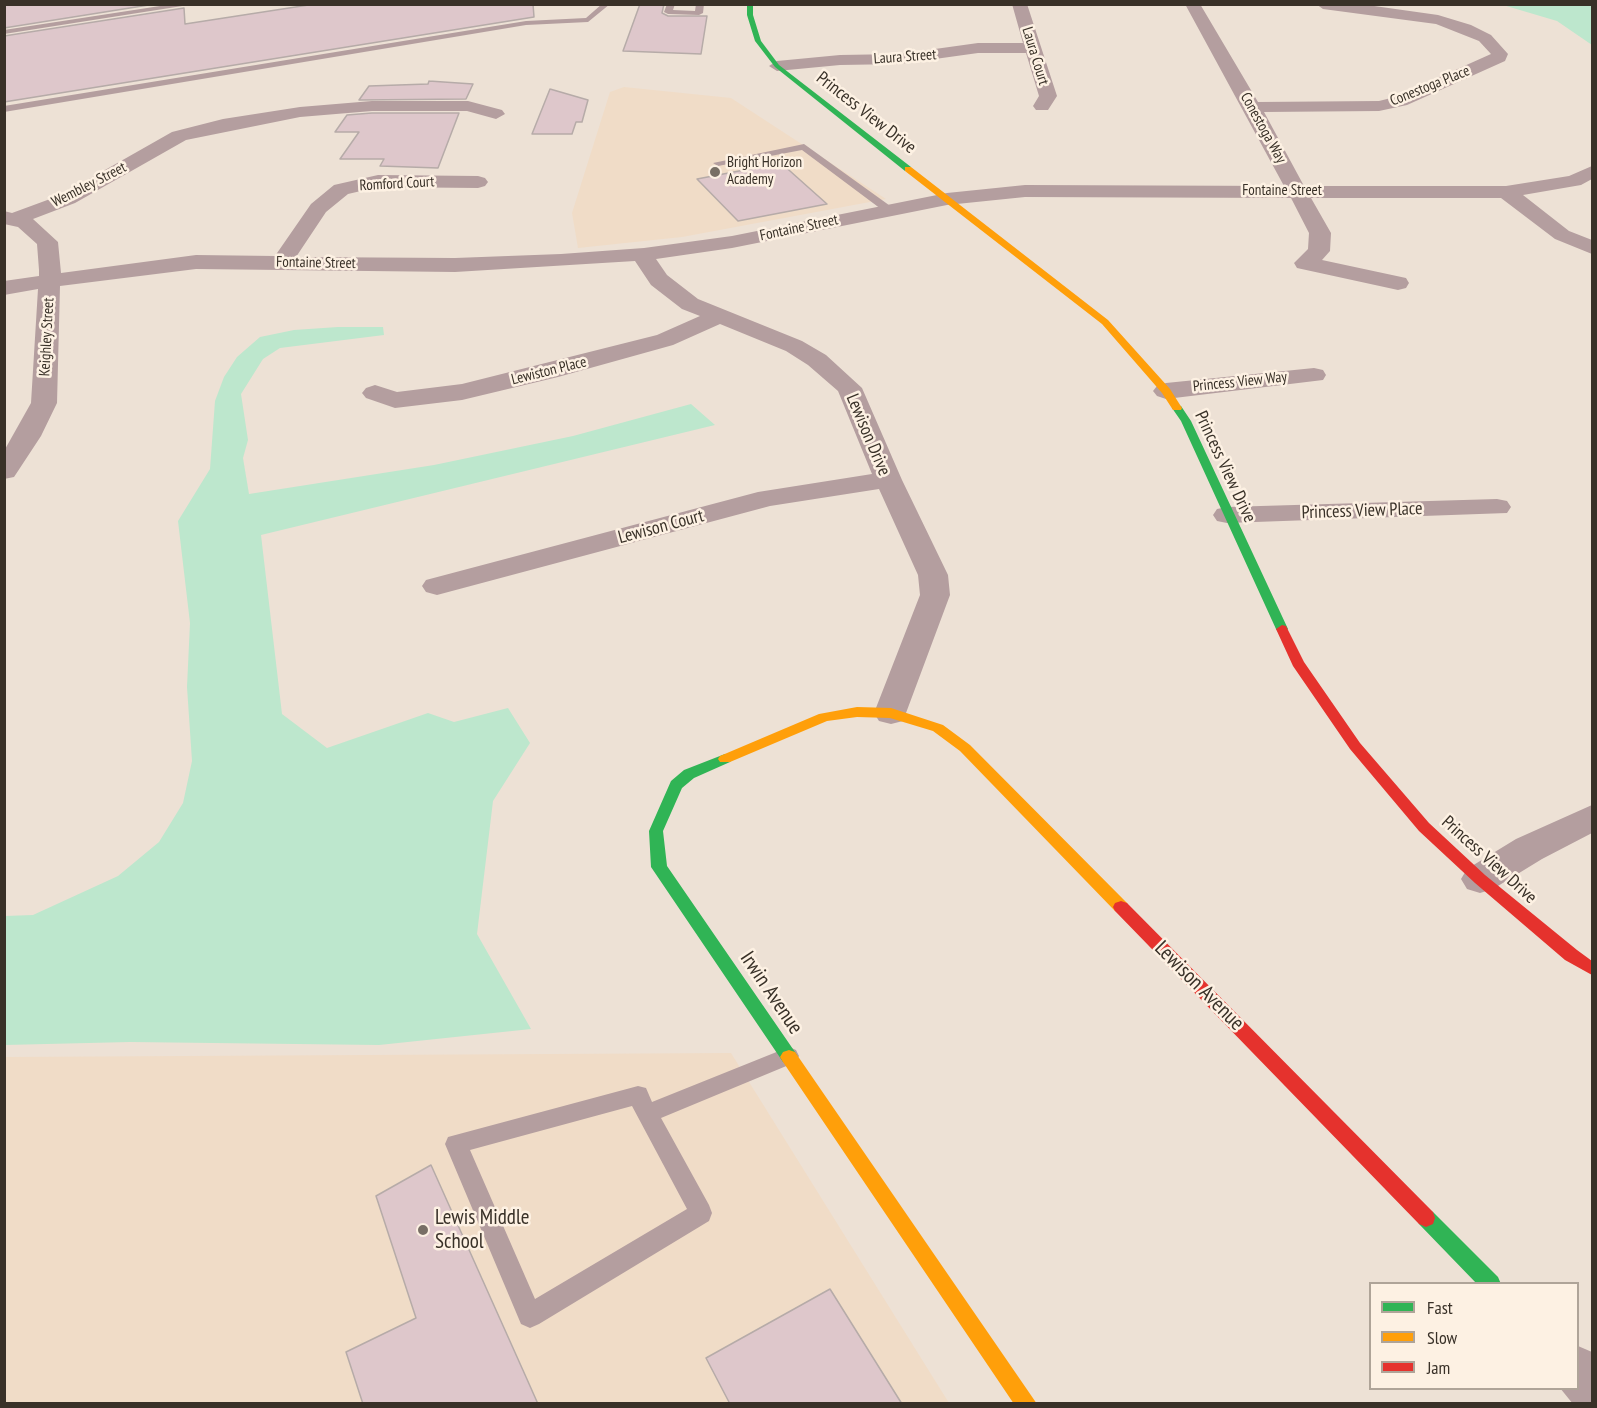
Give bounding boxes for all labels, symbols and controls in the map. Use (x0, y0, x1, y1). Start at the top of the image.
street label: Laura Court (1018, 25, 1052, 87)
street label: Laura Street (873, 46, 937, 68)
street label: Conestoga Place (1387, 62, 1473, 110)
street label: Princess View Drive (812, 67, 920, 159)
street label: Conestoga Way (1236, 89, 1290, 167)
place label: Bright Horizon Academy (727, 154, 802, 189)
street label: Wembley Street (49, 159, 129, 211)
marker: Bright Horizon Academy (708, 165, 722, 179)
street label: Romford Court (359, 173, 435, 195)
street label: Fontaine Street (1242, 182, 1322, 200)
street label: Fontaine Street (758, 211, 840, 245)
street label: Fontaine Street (276, 253, 356, 273)
street label: Keighley Street (36, 297, 58, 377)
street label: Lewiston Place (510, 353, 588, 389)
street label: Princess View Way (1192, 368, 1288, 396)
street label: Lewison Drive (841, 391, 895, 479)
street label: Princess View Drive (1190, 408, 1260, 526)
street label: Princess View Place (1301, 498, 1423, 524)
street label: Lewison Court (616, 505, 706, 549)
street label: Princess View Drive (1437, 812, 1541, 908)
street label: Lewison Avenue (1149, 936, 1249, 1036)
street label: Irwin Avenue (734, 947, 808, 1039)
place label: Lewis Middle School (435, 1205, 529, 1255)
marker: Lewis Middle School (416, 1223, 430, 1237)
legend (1369, 1282, 1579, 1390)
text: Fast (1427, 1296, 1453, 1319)
text: Slow (1427, 1326, 1457, 1349)
text: Jam (1427, 1356, 1450, 1379)

